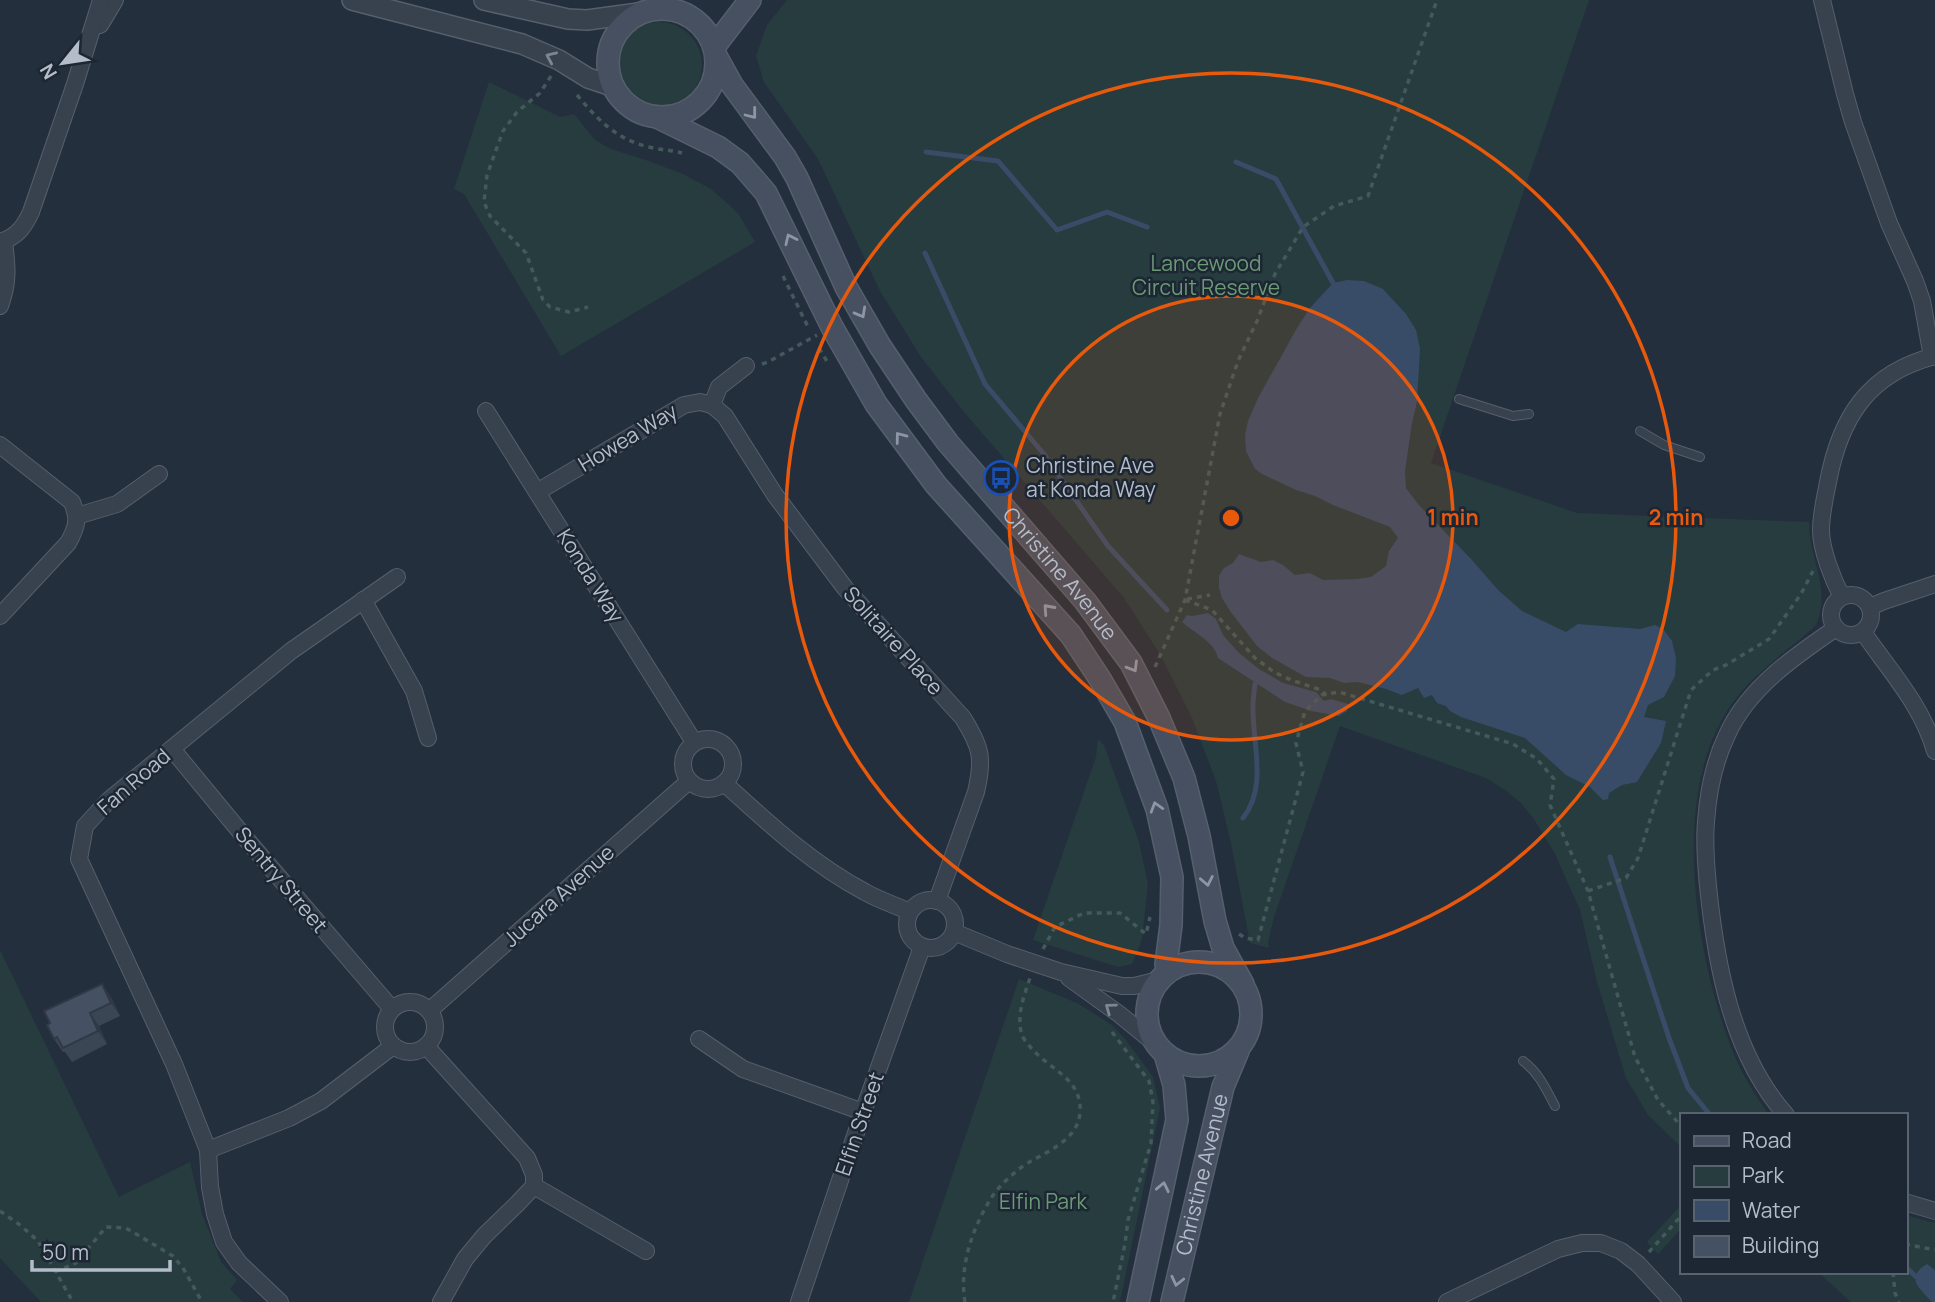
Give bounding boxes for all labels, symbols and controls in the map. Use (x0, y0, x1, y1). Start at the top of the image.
north arrow (28, 28, 98, 98)
one-way arrow (546, 51, 558, 65)
text: N (34, 59, 63, 84)
one-way arrow (744, 106, 757, 118)
one-way arrow (784, 233, 798, 246)
park label: Lancewood Circuit Reserve (1132, 249, 1280, 301)
one-way arrow (853, 305, 866, 318)
street label: Howea Way (573, 397, 682, 478)
one-way arrow (896, 432, 909, 444)
place label: Christine Ave at Konda Way (1026, 451, 1156, 503)
bus stop icon: Christine Ave at Konda Way (982, 459, 1020, 497)
street label: Christine Avenue (997, 501, 1124, 645)
text: 1 min (1427, 503, 1479, 531)
text: 2 min (1649, 503, 1703, 531)
centre of rings (1219, 506, 1243, 530)
street label: Konda Way (551, 523, 631, 628)
street label: Solitaire Place (838, 580, 950, 701)
one-way arrow (1044, 605, 1056, 618)
one-way arrow (1124, 660, 1137, 673)
street label: Fan Road (91, 742, 176, 821)
one-way arrow (1149, 802, 1164, 814)
street label: Sentry Street (229, 820, 334, 938)
street label: Jucara Avenue (497, 838, 620, 953)
one-way arrow (1199, 875, 1214, 887)
one-way arrow (1105, 1003, 1118, 1016)
street label: Elfin Street (828, 1068, 890, 1179)
street label: Christine Avenue (1169, 1091, 1234, 1258)
legend (1680, 1113, 1907, 1274)
text: Road (1742, 1126, 1792, 1154)
text: Park (1742, 1161, 1784, 1189)
one-way arrow (1154, 1181, 1169, 1193)
park label: Elfin Park (999, 1187, 1088, 1215)
text: Water (1742, 1196, 1801, 1224)
scale bar (32, 1228, 170, 1272)
text: Building (1742, 1231, 1819, 1259)
text: 50 m (42, 1238, 89, 1266)
one-way arrow (1171, 1275, 1185, 1287)

